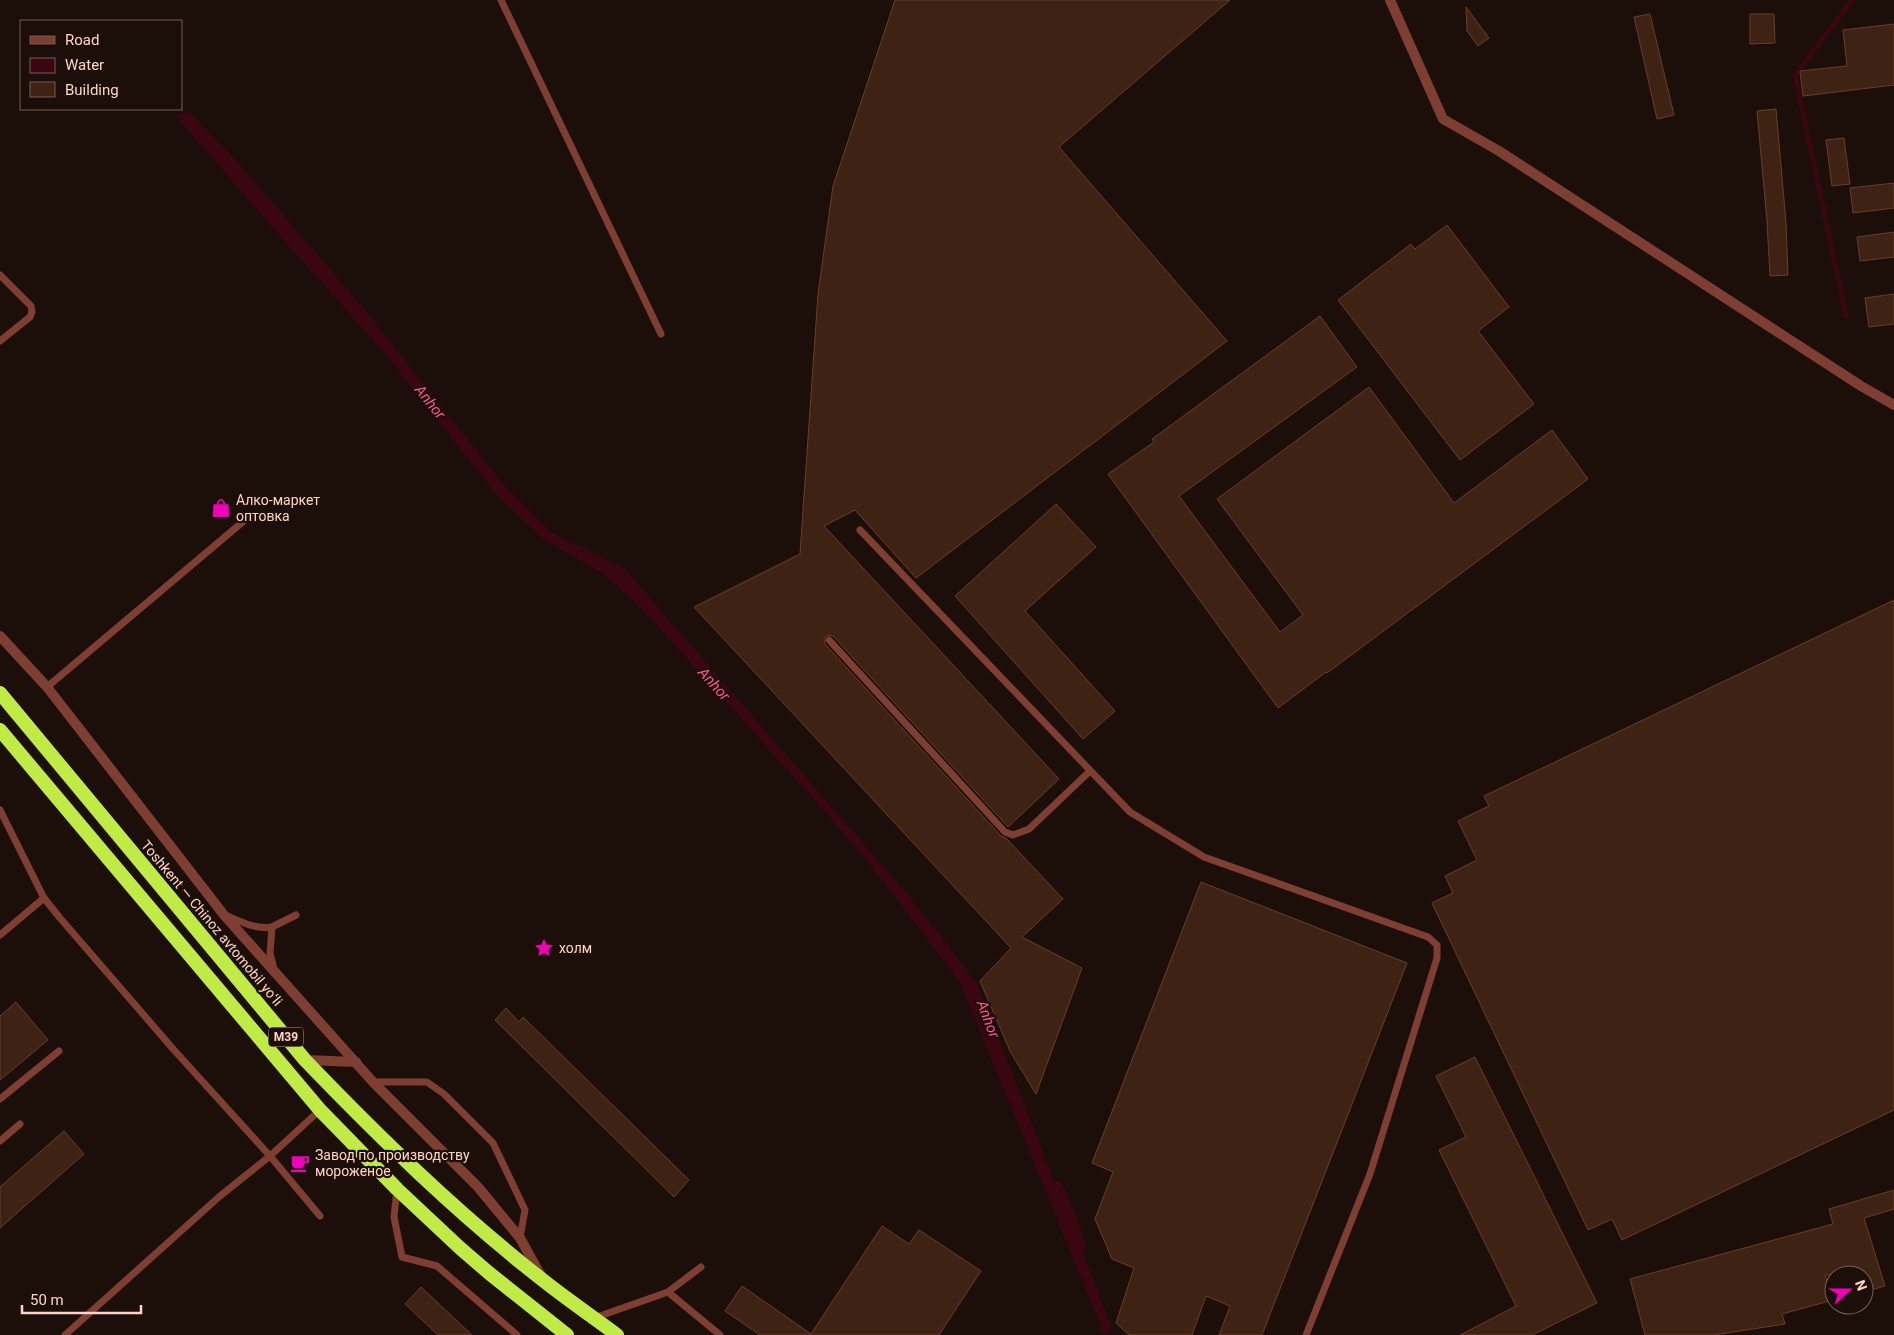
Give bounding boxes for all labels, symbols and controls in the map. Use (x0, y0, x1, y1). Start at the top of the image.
legend (20, 20, 182, 110)
text: Road (65, 31, 99, 49)
text: Water (65, 56, 104, 74)
text: Building (65, 81, 119, 99)
water label: Anhor (410, 380, 450, 424)
place label: Алко-маркет оптовка (236, 492, 320, 524)
shop icon: Алко-маркет оптовка (210, 497, 232, 519)
water label: Anhor (694, 663, 734, 705)
street label: Toshkent — Chinoz avtomobil yoʻli (138, 837, 286, 1009)
place icon: холм (533, 937, 555, 959)
place label: холм (559, 940, 592, 956)
water label: Anhor (972, 997, 1004, 1041)
road number: M39 (268, 1028, 304, 1046)
place label: Завод по производству мороженое (315, 1147, 470, 1179)
cafe icon: Завод по производству мороженое (289, 1152, 311, 1174)
north arrow (1824, 1265, 1874, 1315)
text: N (1852, 1278, 1870, 1293)
scale bar (22, 1282, 141, 1314)
text: 50 m (30, 1291, 64, 1309)

